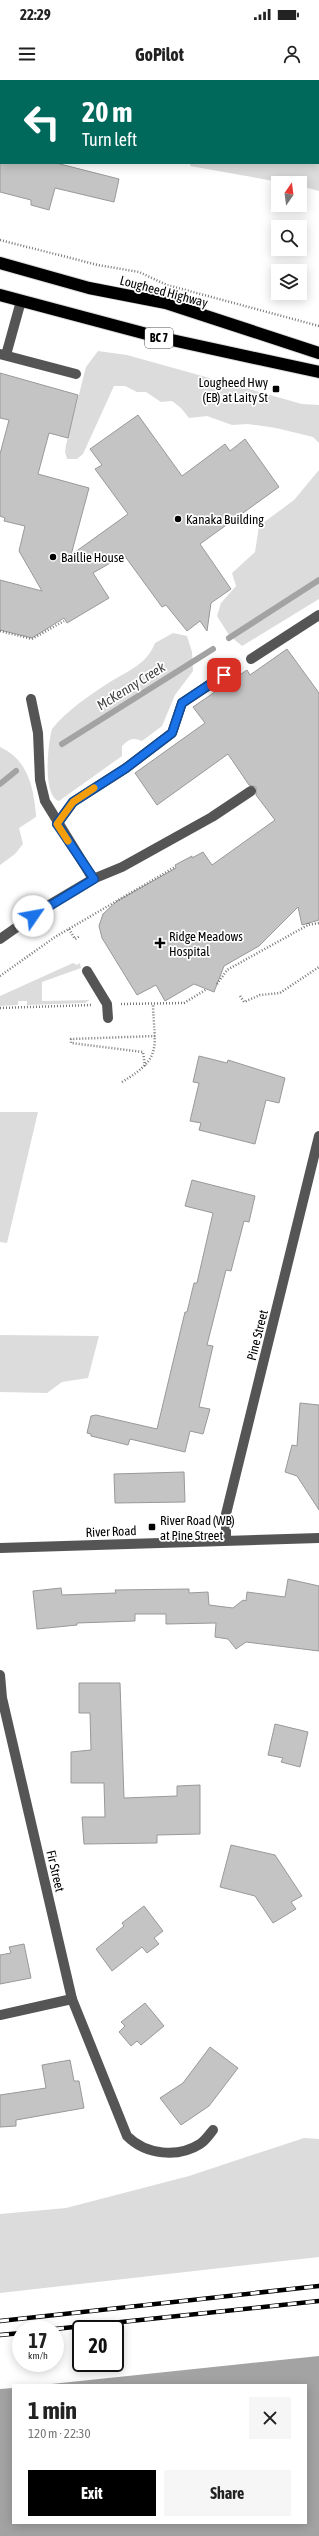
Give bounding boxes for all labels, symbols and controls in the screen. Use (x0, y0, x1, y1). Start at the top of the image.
text: 22:29 (20, 6, 51, 23)
icon: menu (16, 43, 38, 65)
icon: person (281, 43, 303, 65)
text: GoPilot (135, 44, 184, 65)
icon: left (16, 96, 68, 148)
text: 20 m (82, 96, 132, 128)
text: Turn left (82, 129, 137, 150)
north arrow (271, 176, 307, 212)
map controls (271, 176, 307, 300)
button: search (271, 220, 307, 256)
button: layers (271, 264, 307, 300)
street label: Lougheed Highway (118, 273, 210, 311)
road number: BC 7 (145, 328, 173, 348)
place label: Lougheed Hwy (EB) at Laity St (198, 375, 269, 405)
marker: Lougheed Hwy (EB) at Laity St (271, 384, 281, 394)
place label: Kanaka Building (186, 512, 264, 527)
marker: Kanaka Building (173, 514, 183, 524)
place label: Baillie House (61, 550, 124, 565)
marker: Baillie House (48, 552, 58, 562)
water label: McKenny Creek (94, 658, 169, 713)
pin (207, 658, 241, 692)
icon: arrive (213, 664, 235, 686)
position arrow (12, 895, 54, 937)
place label: Ridge Meadows Hospital (169, 929, 243, 959)
marker: Ridge Meadows Hospital (154, 937, 166, 949)
street label: Pine Street (244, 1308, 271, 1362)
place label: River Road (WB) at Pine Street (160, 1513, 235, 1543)
marker: River Road (WB) at Pine Street (147, 1522, 157, 1532)
street label: River Road (85, 1523, 137, 1540)
street label: Fir Street (43, 1849, 68, 1894)
speed limit sign: 20 (72, 2320, 124, 2372)
text: 17 (29, 2329, 47, 2352)
text: km/h (28, 2350, 48, 2361)
text: 1 min (28, 2397, 77, 2424)
button: close (249, 2397, 291, 2439)
text: 120 m · 22:30 (28, 2426, 91, 2441)
button: Exit (28, 2470, 156, 2516)
button: Share (164, 2470, 291, 2516)

